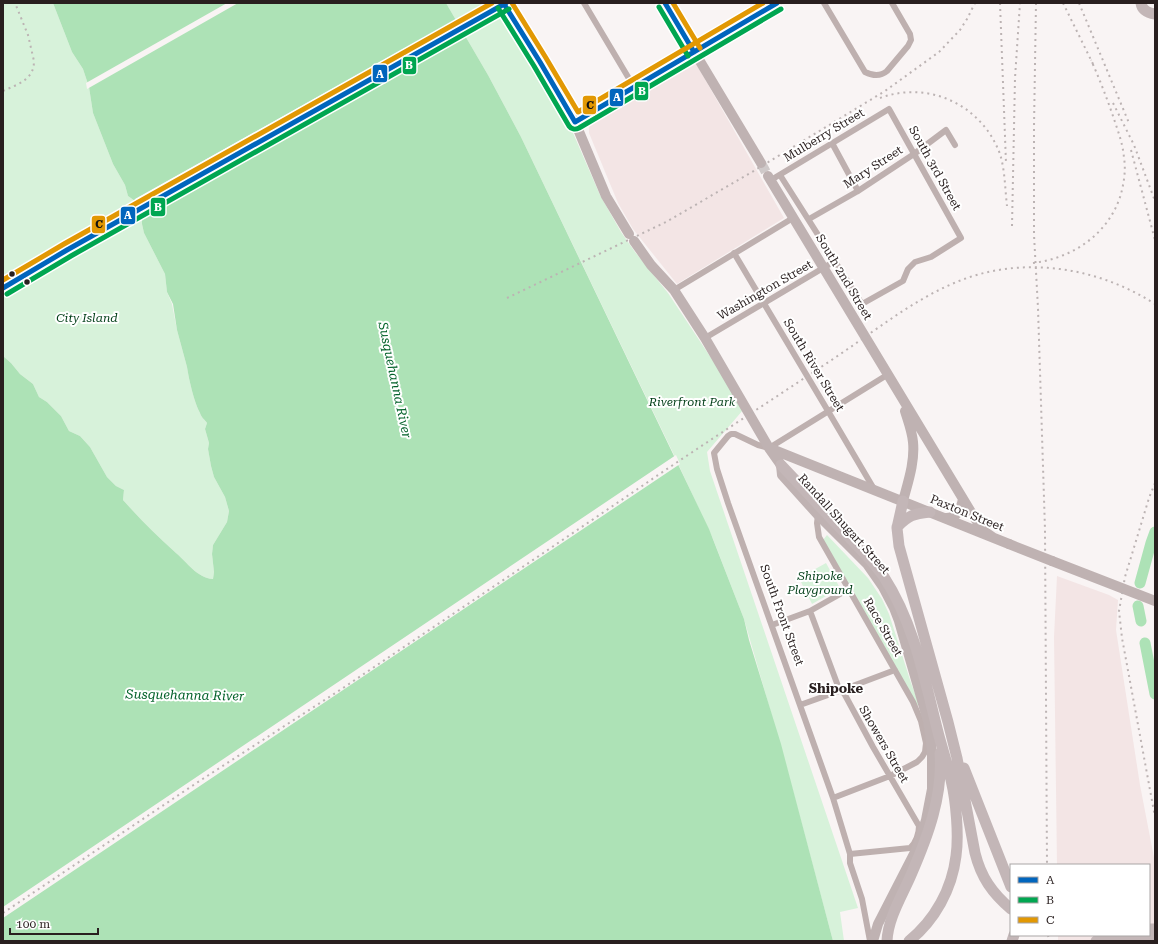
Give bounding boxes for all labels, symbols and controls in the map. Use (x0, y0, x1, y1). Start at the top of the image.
line badge: B (402, 56, 417, 75)
text: B (405, 59, 413, 72)
line badge: A (372, 64, 388, 83)
text: A (376, 68, 384, 81)
line badge: B (634, 81, 649, 101)
text: B (638, 85, 646, 98)
line badge: A (609, 88, 624, 107)
text: A (613, 91, 621, 104)
line badge: C (582, 95, 597, 115)
text: C (586, 99, 594, 112)
street label: Mulberry Street (781, 105, 867, 165)
street label: South 3rd Street (906, 123, 964, 213)
street label: Mary Street (841, 142, 906, 191)
line badge: B (150, 197, 166, 217)
text: B (154, 201, 162, 214)
line badge: A (120, 206, 136, 225)
text: A (124, 209, 132, 222)
line badge: C (91, 215, 106, 234)
text: C (95, 218, 103, 231)
street label: South 2nd Street (813, 232, 875, 323)
street label: Washington Street (715, 257, 815, 323)
unlabelled marker (7, 269, 17, 279)
unlabelled marker (22, 277, 32, 287)
park label: City Island (56, 311, 118, 325)
street label: South River Street (781, 316, 847, 414)
water label: Susquehanna River (375, 319, 415, 440)
park label: Riverfront Park (648, 395, 736, 409)
street label: Randall Shugart Street (795, 471, 893, 577)
street label: Paxton Street (928, 492, 1006, 534)
street label: South Front Street (757, 562, 807, 668)
park label: Shipoke Playground (786, 569, 853, 597)
street label: Race Street (861, 595, 906, 659)
district label: Shipoke (809, 681, 864, 696)
water label: Susquehanna River (125, 686, 245, 704)
street label: Showers Street (856, 703, 912, 785)
legend (1010, 864, 1150, 936)
text: A (1046, 873, 1055, 887)
text: B (1046, 893, 1054, 907)
scale bar (10, 910, 98, 936)
text: C (1046, 913, 1055, 927)
text: 100 m (16, 917, 50, 931)

